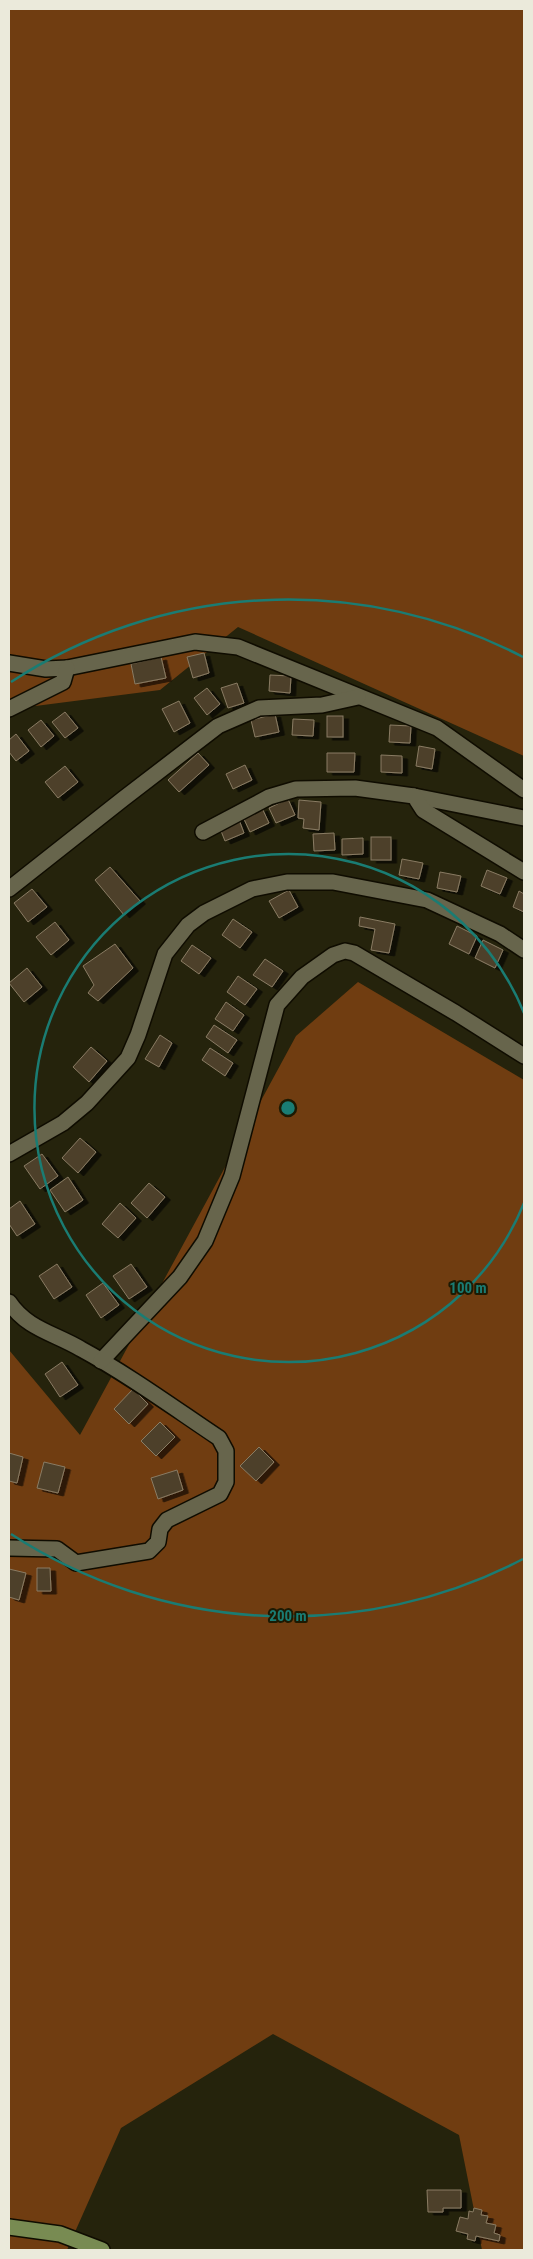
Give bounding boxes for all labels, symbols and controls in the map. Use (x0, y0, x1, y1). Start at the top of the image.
centre of rings (279, 1099, 297, 1117)
text: 100 m (449, 1279, 487, 1297)
text: 200 m (269, 1607, 307, 1625)

